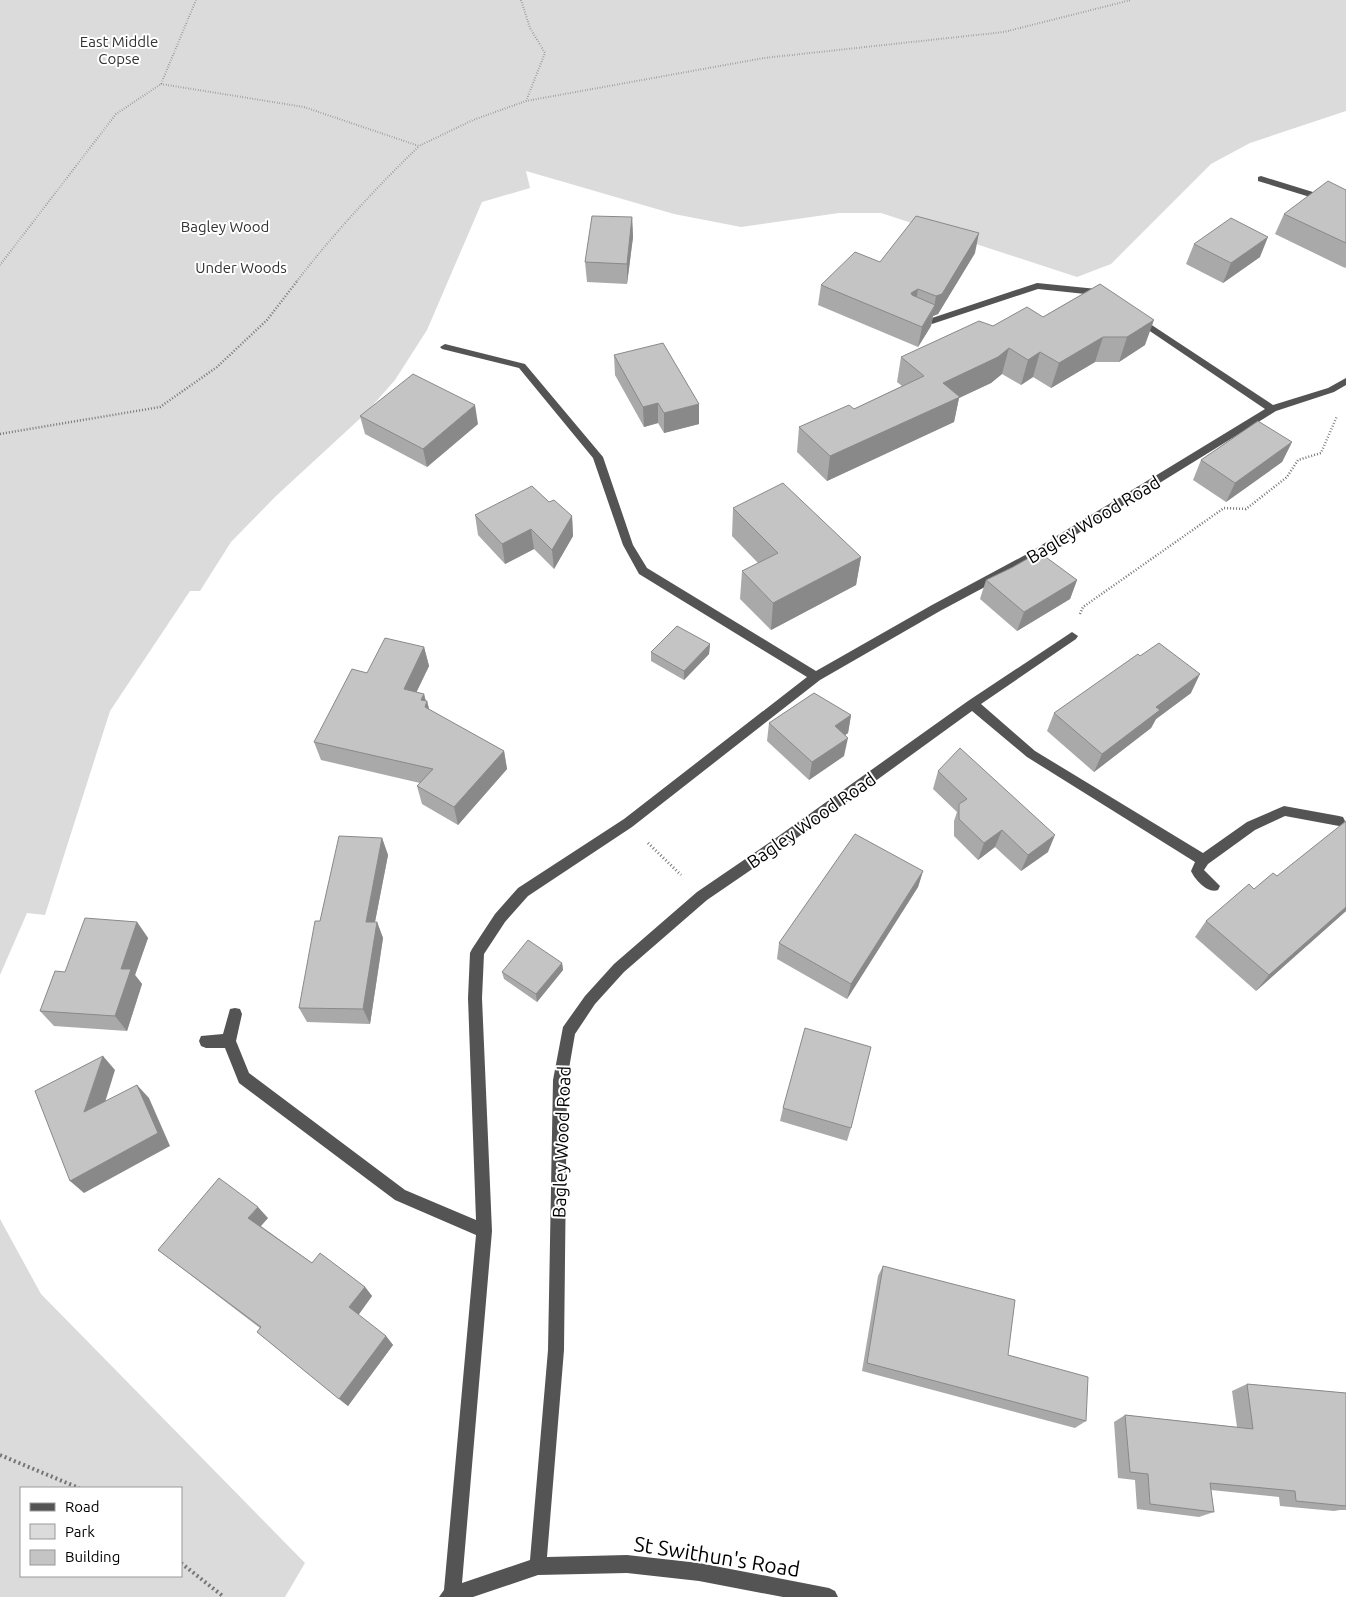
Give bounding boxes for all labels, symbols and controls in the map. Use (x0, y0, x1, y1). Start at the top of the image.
park label: East Middle Copse (80, 33, 158, 67)
park label: Bagley Wood (181, 218, 269, 235)
park label: Under Woods (195, 259, 287, 276)
street label: Bagley Wood Road (1023, 471, 1163, 567)
street label: Bagley Wood Road (743, 768, 879, 872)
street label: Bagley Wood Road (548, 1066, 574, 1218)
legend (20, 1487, 182, 1577)
text: Road (65, 1498, 100, 1515)
text: Park (65, 1523, 95, 1540)
street label: St Swithun's Road (632, 1531, 802, 1581)
text: Building (65, 1548, 120, 1565)

